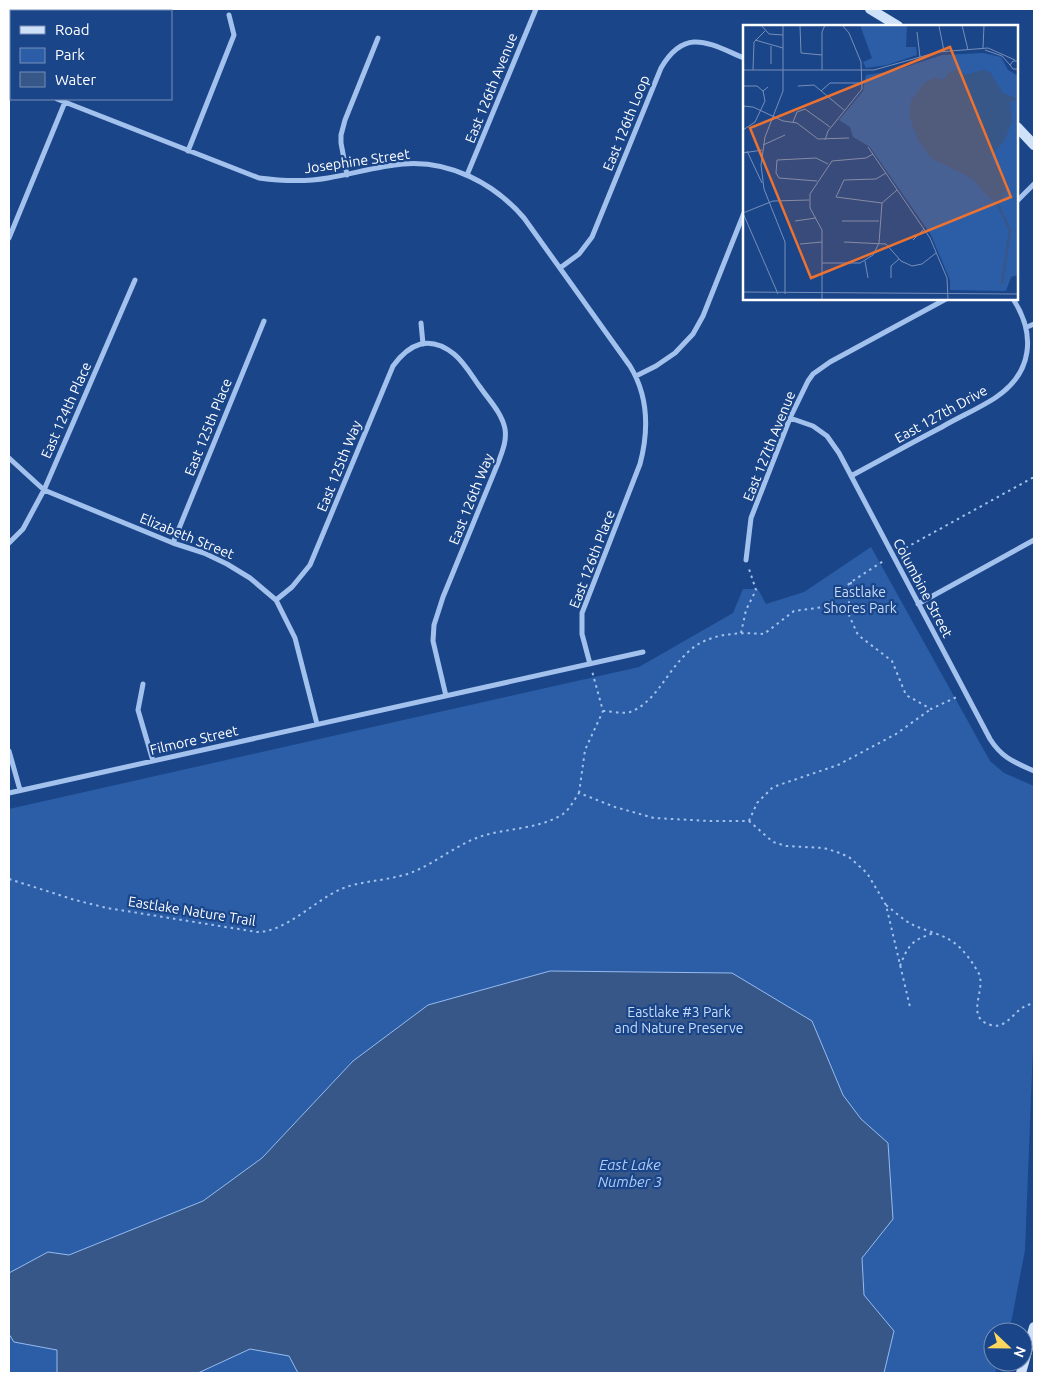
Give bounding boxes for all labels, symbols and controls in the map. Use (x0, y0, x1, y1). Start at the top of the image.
legend (10, 10, 172, 100)
text: Road (55, 21, 90, 38)
inset map (743, 25, 1018, 300)
street label: East 126th Avenue (462, 31, 520, 145)
text: Park (55, 46, 85, 63)
text: Water (55, 71, 96, 88)
street label: East 126th Loop (599, 73, 653, 173)
street label: Josephine Street (303, 146, 411, 176)
street label: East 124th Place (38, 359, 94, 461)
street label: East 125th Place (181, 376, 235, 478)
street label: East 127th Drive (892, 382, 990, 446)
street label: East 127th Avenue (740, 389, 798, 503)
street label: East 125th Way (313, 418, 365, 514)
street label: East 126th Way (445, 451, 497, 547)
street label: East 126th Place (566, 508, 618, 610)
street label: Elizabeth Street (138, 510, 237, 562)
street label: Columbine Street (890, 536, 956, 641)
park label: Eastlake Shores Park (823, 584, 897, 616)
street label: Filmore Street (148, 722, 240, 758)
street label: Eastlake Nature Trail (127, 893, 257, 929)
park label: Eastlake #3 Park and Nature Preserve (615, 1004, 743, 1036)
water label: East Lake Number 3 (598, 1156, 662, 1190)
north arrow (983, 1322, 1033, 1372)
text: N (1011, 1344, 1029, 1360)

